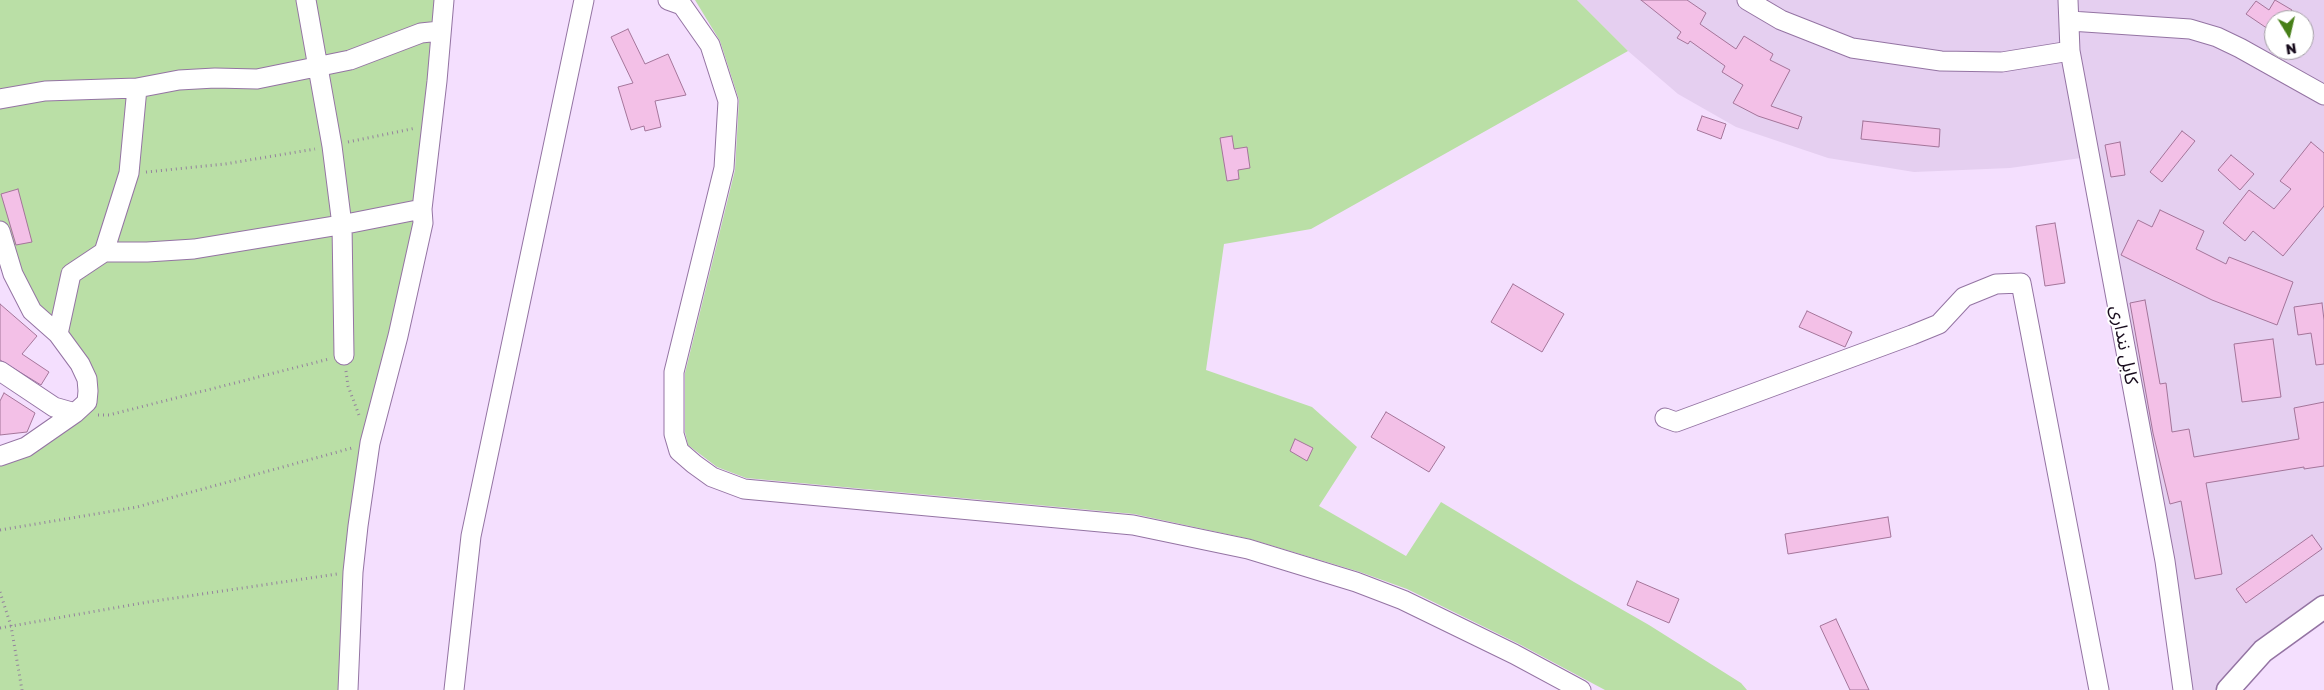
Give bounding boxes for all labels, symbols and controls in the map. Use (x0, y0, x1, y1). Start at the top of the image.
north arrow (2264, 10, 2314, 60)
text: N (2285, 40, 2298, 59)
street label: کابل ننداری (2106, 304, 2142, 386)

